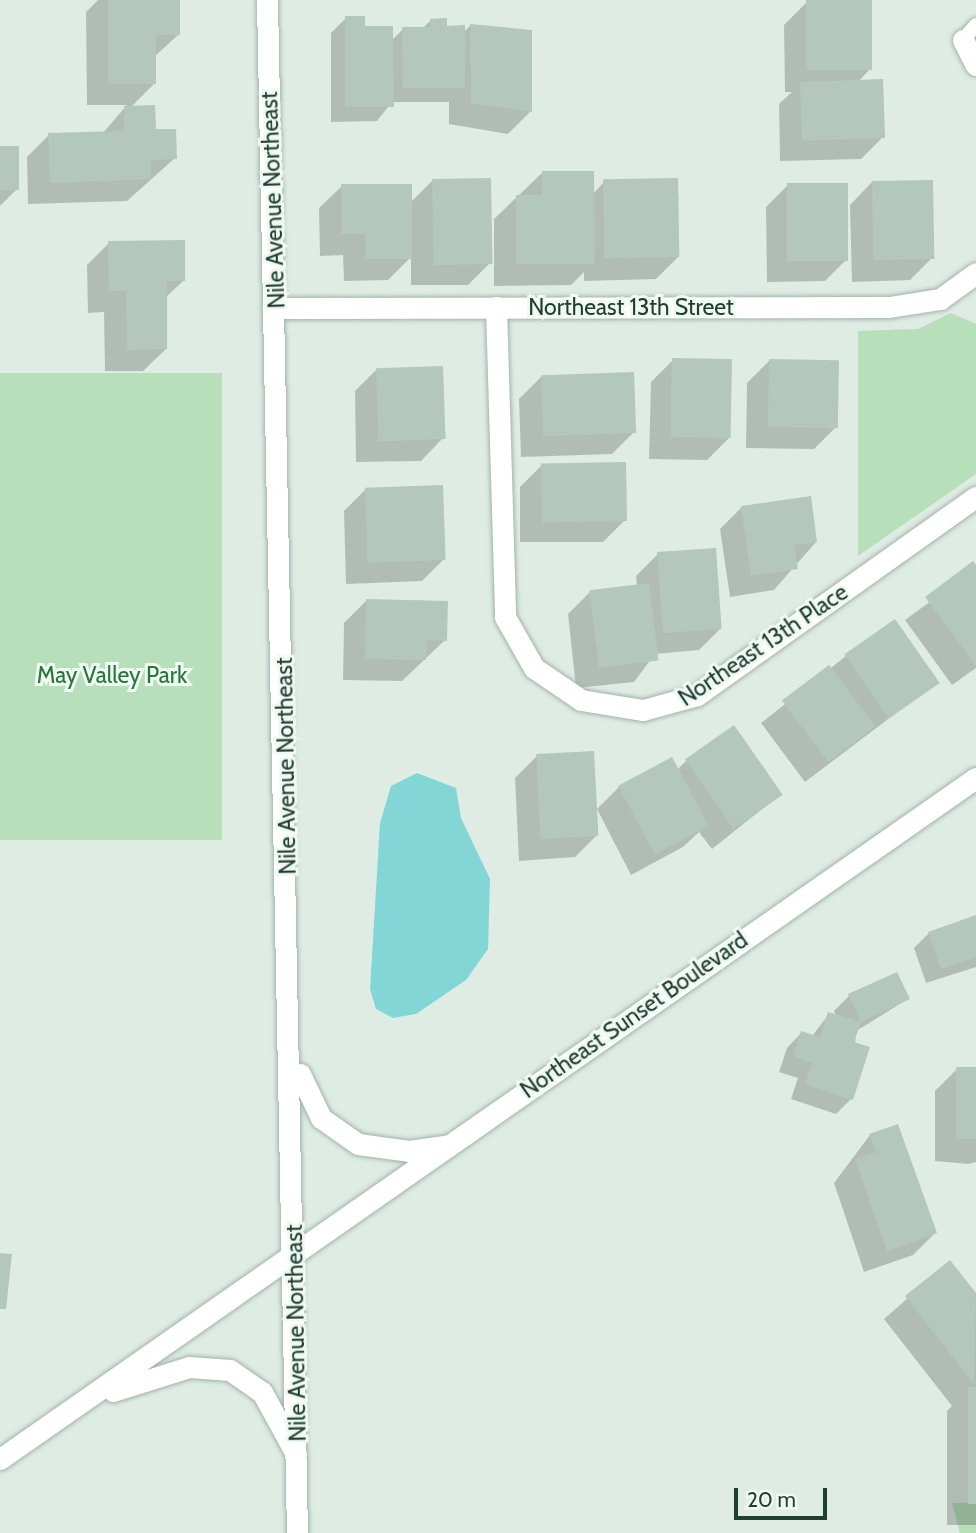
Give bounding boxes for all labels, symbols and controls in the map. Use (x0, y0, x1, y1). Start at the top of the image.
street label: Nile Avenue Northeast (255, 91, 291, 309)
street label: Northeast 13th Street (528, 293, 734, 321)
street label: Northeast 13th Place (673, 578, 853, 712)
street label: Nile Avenue Northeast (270, 657, 302, 875)
park label: May Valley Park (37, 661, 187, 689)
street label: Northeast Sunset Boulevard (515, 926, 753, 1104)
street label: Nile Avenue Northeast (280, 1224, 312, 1442)
scale bar (738, 1474, 831, 1518)
text: 20 m (747, 1487, 796, 1512)

